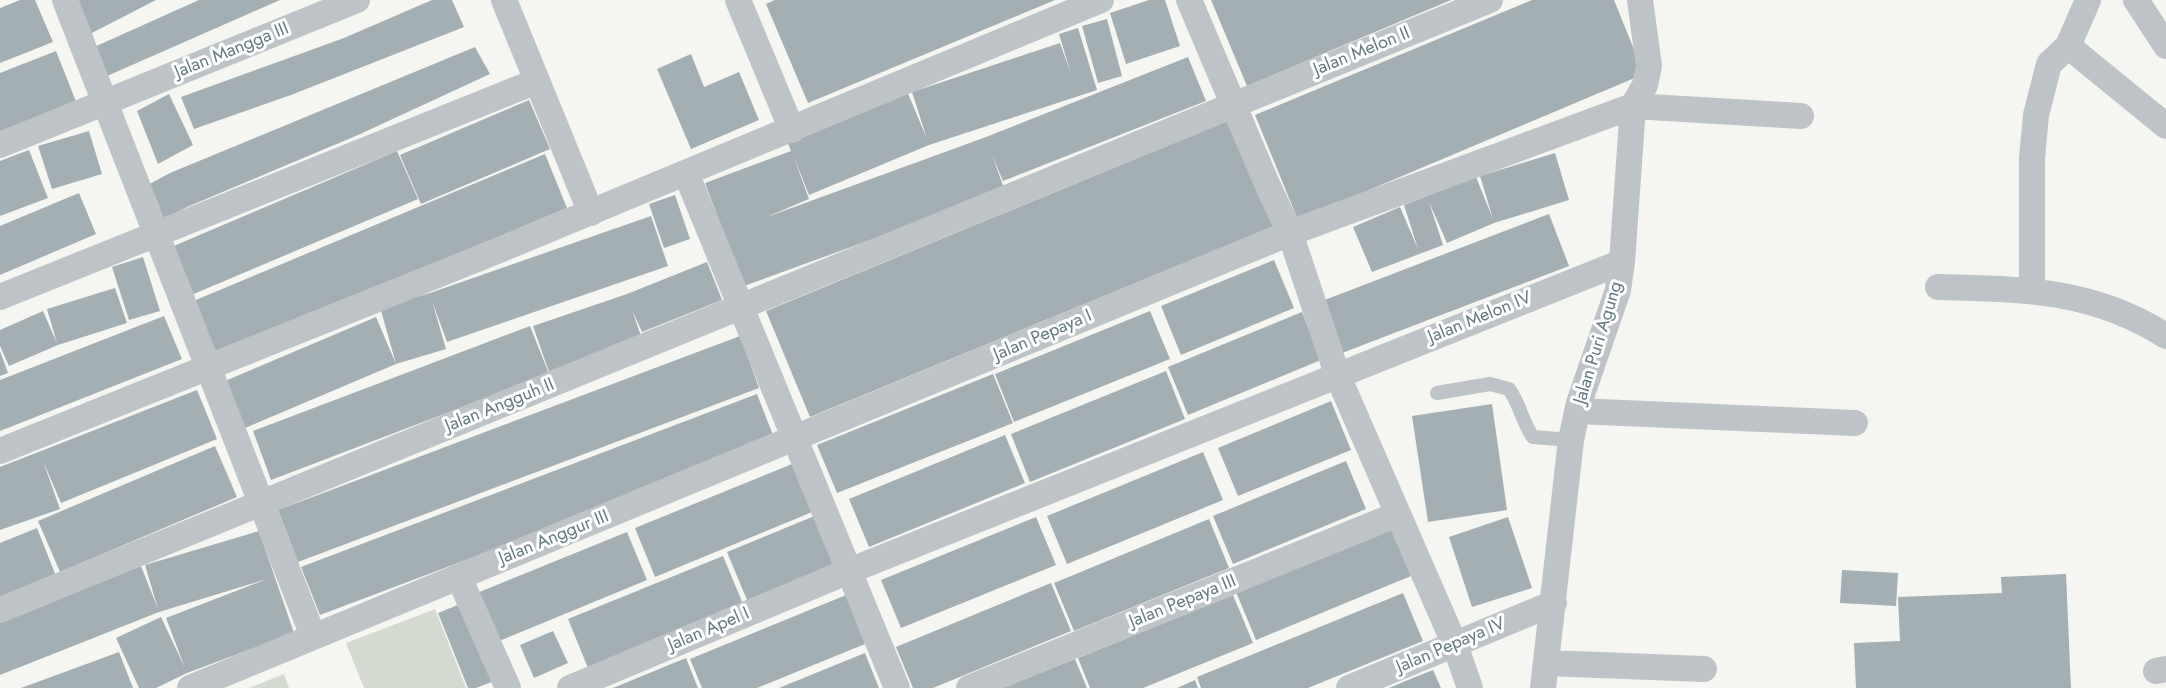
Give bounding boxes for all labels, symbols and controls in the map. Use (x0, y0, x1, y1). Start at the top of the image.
street label: Jalan Mangga III (172, 18, 292, 84)
street label: Jalan Melon II (1311, 23, 1413, 81)
street label: Jalan Puri Agung (1570, 279, 1628, 407)
street label: Jalan Melon IV (1425, 287, 1535, 349)
street label: Jalan Pepaya I (991, 306, 1095, 366)
street label: Jalan Angguh II (442, 374, 558, 438)
street label: Jalan Anggur III (496, 506, 612, 570)
street label: Jalan Pepaya III (1126, 571, 1240, 633)
street label: Jalan Apel I (665, 603, 753, 657)
street label: Jalan Pepaya IV (1393, 613, 1509, 679)

